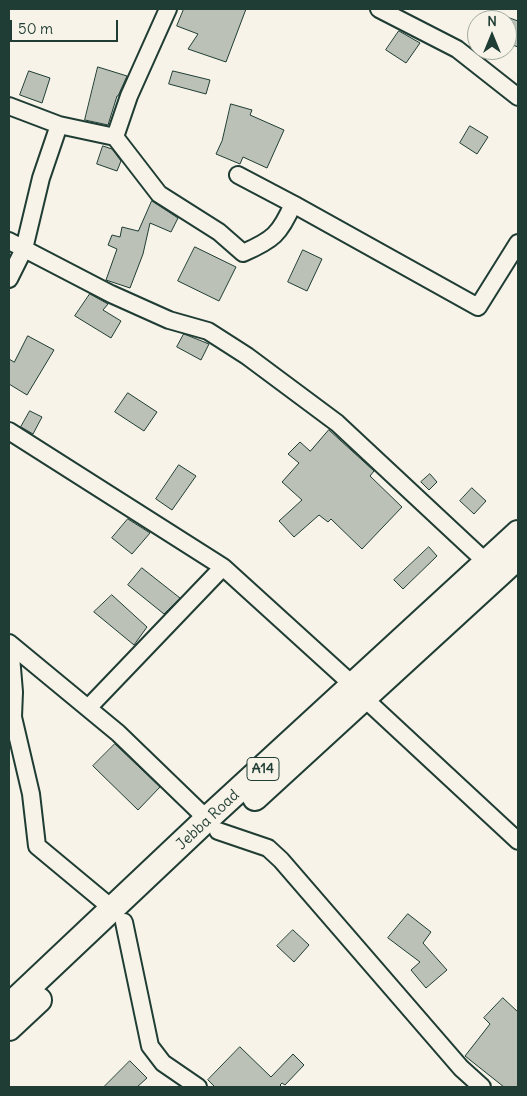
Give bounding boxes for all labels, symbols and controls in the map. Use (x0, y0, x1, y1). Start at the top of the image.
scale bar (12, 10, 120, 42)
north arrow (467, 10, 517, 60)
text: N (487, 12, 497, 30)
text: 50 m (18, 19, 53, 38)
road number: A14 (247, 758, 279, 781)
street label: Jebba Road (173, 786, 243, 854)

